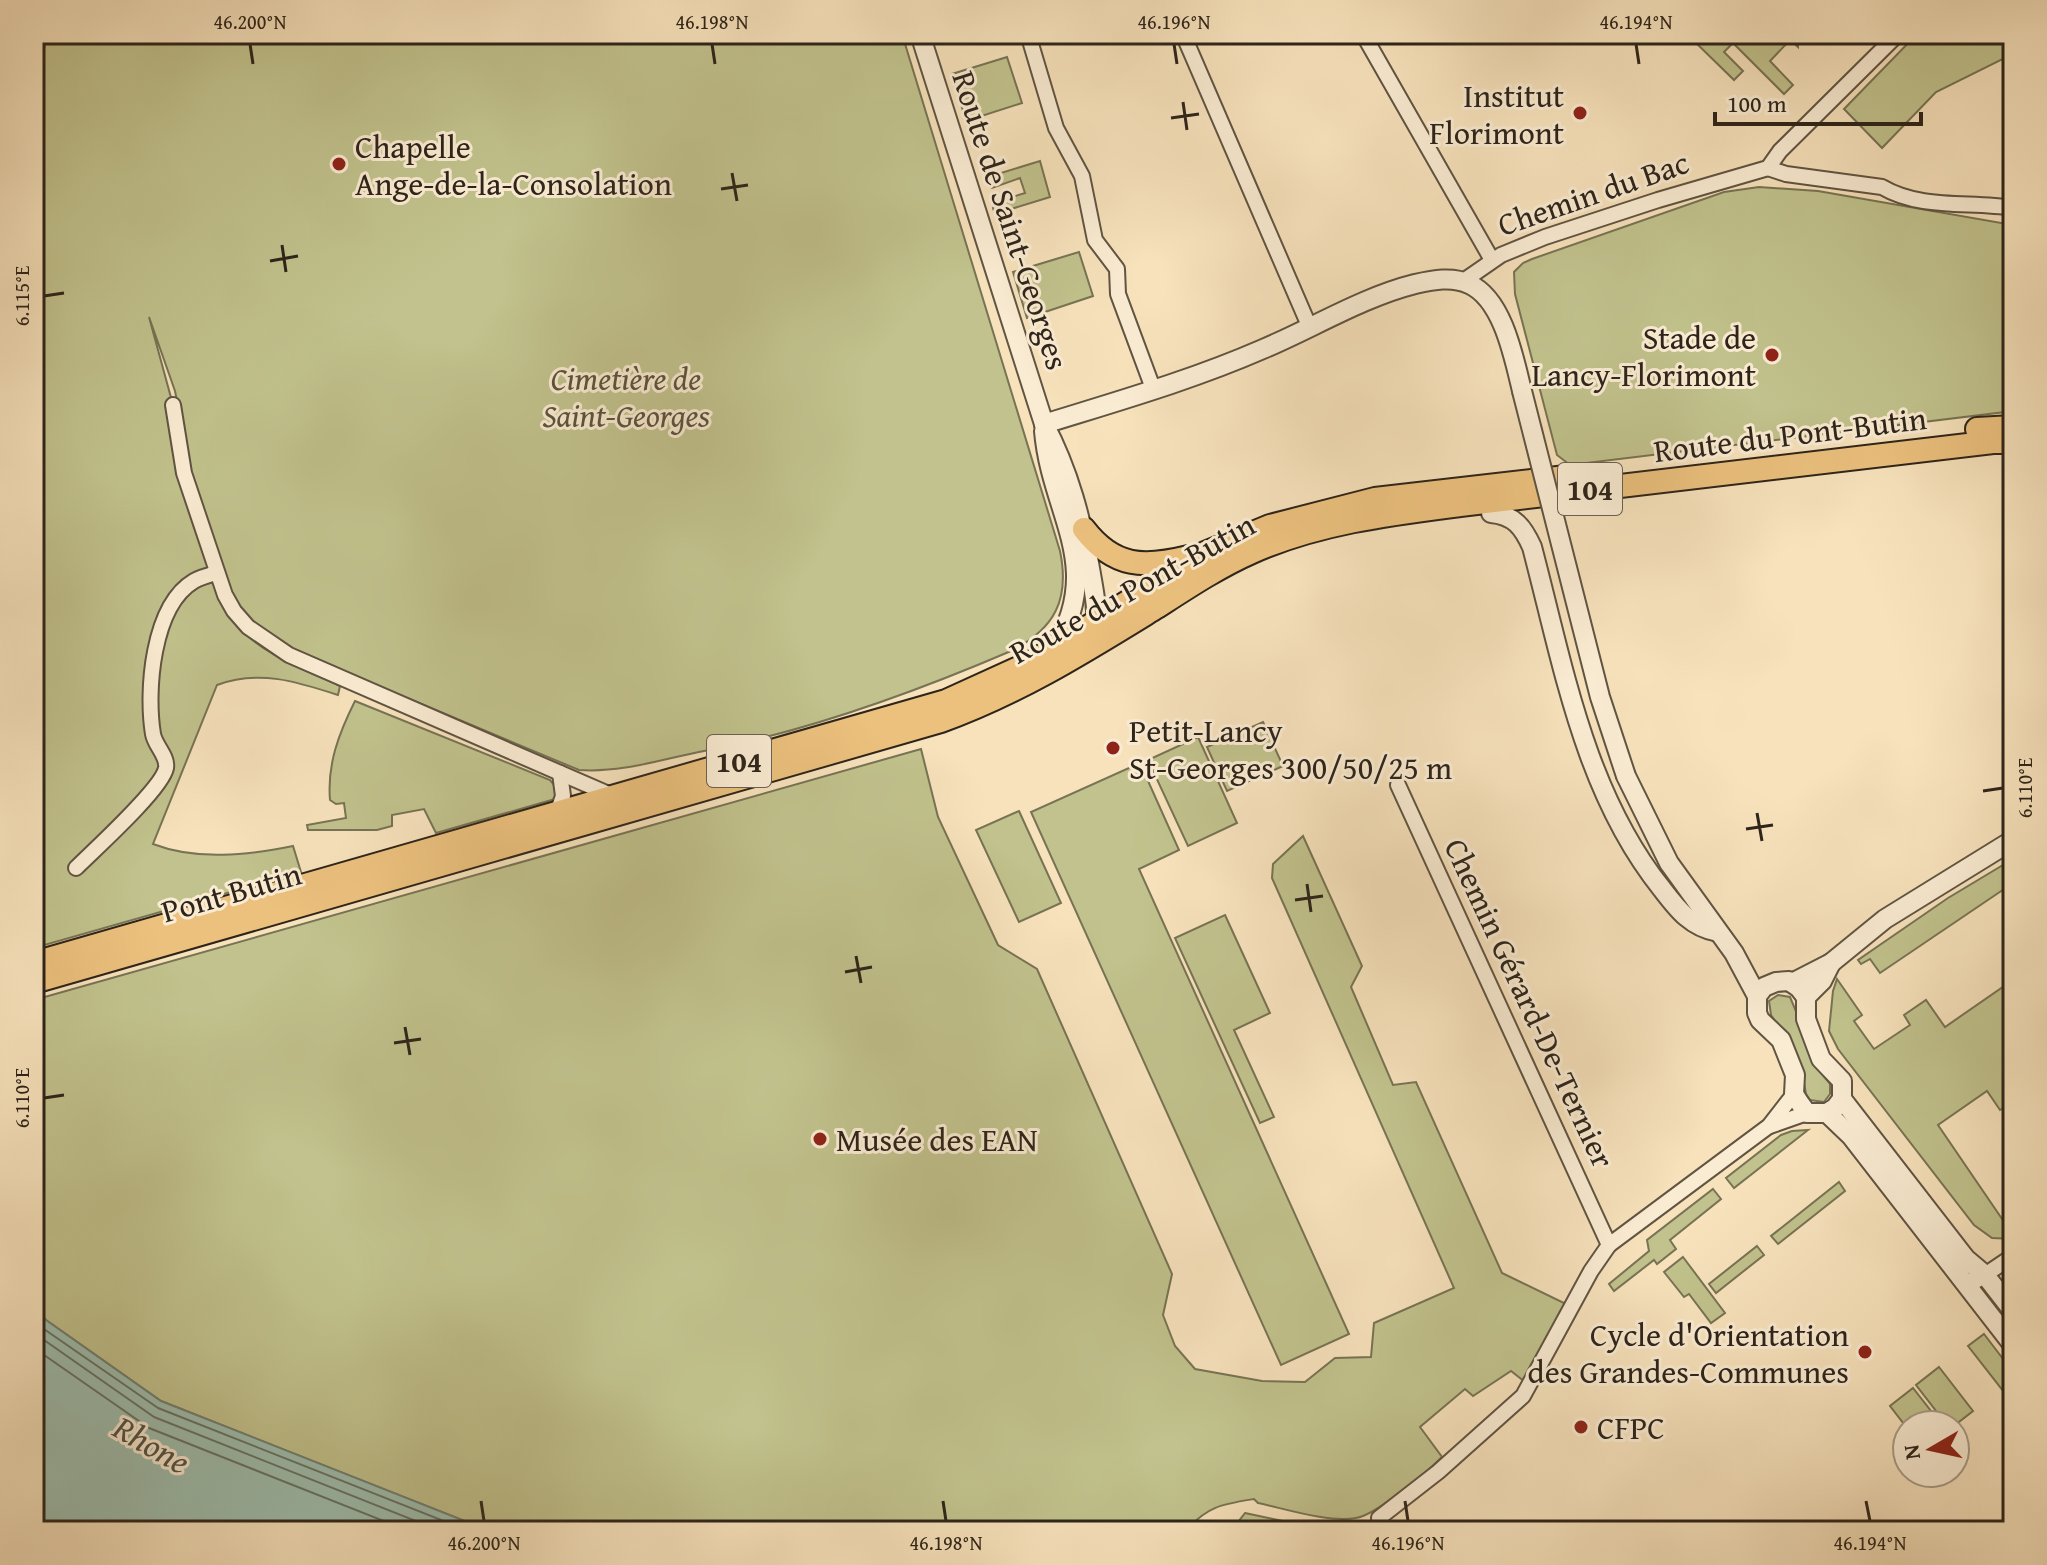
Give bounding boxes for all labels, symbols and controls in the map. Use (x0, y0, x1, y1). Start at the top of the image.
text: 46.200°N (213, 7, 287, 36)
text: 46.198°N (675, 7, 749, 36)
text: 46.196°N (1137, 7, 1211, 36)
text: 46.194°N (1599, 7, 1673, 36)
street label: Route de Saint-Georges (941, 65, 1081, 375)
place label: Institut Florimont (1429, 72, 1564, 156)
scale bar (1715, 76, 1921, 126)
text: 100 m (1727, 86, 1787, 121)
marker: Institut Florimont (1571, 104, 1589, 122)
place label: Chapelle Ange-de-la-Consolation (355, 123, 672, 207)
street label: Chemin du Bac (1491, 138, 1695, 248)
marker: Chapelle Ange-de-la-Consolation (330, 155, 348, 173)
text: 6.115°E (7, 266, 36, 326)
place label: Stade de Lancy-Florimont (1531, 314, 1756, 398)
marker: Stade de Lancy-Florimont (1763, 346, 1781, 364)
park label: Cimetière de Saint-Georges (542, 355, 710, 439)
street label: Route du Pont-Butin (1651, 394, 1929, 474)
road number: 104 (1558, 463, 1622, 515)
street label: Route du Pont-Butin (1001, 501, 1263, 675)
place label: Petit-Lancy St-Georges 300/50/25 m (1129, 707, 1452, 791)
road number: 104 (707, 735, 771, 787)
marker: Petit-Lancy St-Georges 300/50/25 m (1104, 739, 1122, 757)
text: 6.110°E (2010, 758, 2039, 818)
street label: Chemin Gérard-De-Ternier (1433, 830, 1627, 1176)
street label: Pont Butin (156, 850, 307, 934)
text: 6.110°E (7, 1068, 36, 1128)
place label: Musée des EAN (836, 1116, 1038, 1163)
marker: Musée des EAN (811, 1130, 829, 1148)
place label: Cycle d'Orientation des Grandes-Communes (1528, 1311, 1849, 1395)
marker: Cycle d'Orientation des Grandes-Communes (1856, 1343, 1874, 1361)
water label: Rhone (104, 1402, 199, 1485)
place label: CFPC (1597, 1404, 1665, 1451)
north arrow (1891, 1409, 1971, 1489)
marker: CFPC (1572, 1418, 1590, 1436)
text: N (1894, 1442, 1928, 1462)
text: 46.200°N (447, 1528, 521, 1557)
text: 46.198°N (909, 1528, 983, 1557)
text: 46.196°N (1371, 1528, 1445, 1557)
text: 46.194°N (1833, 1528, 1907, 1557)

